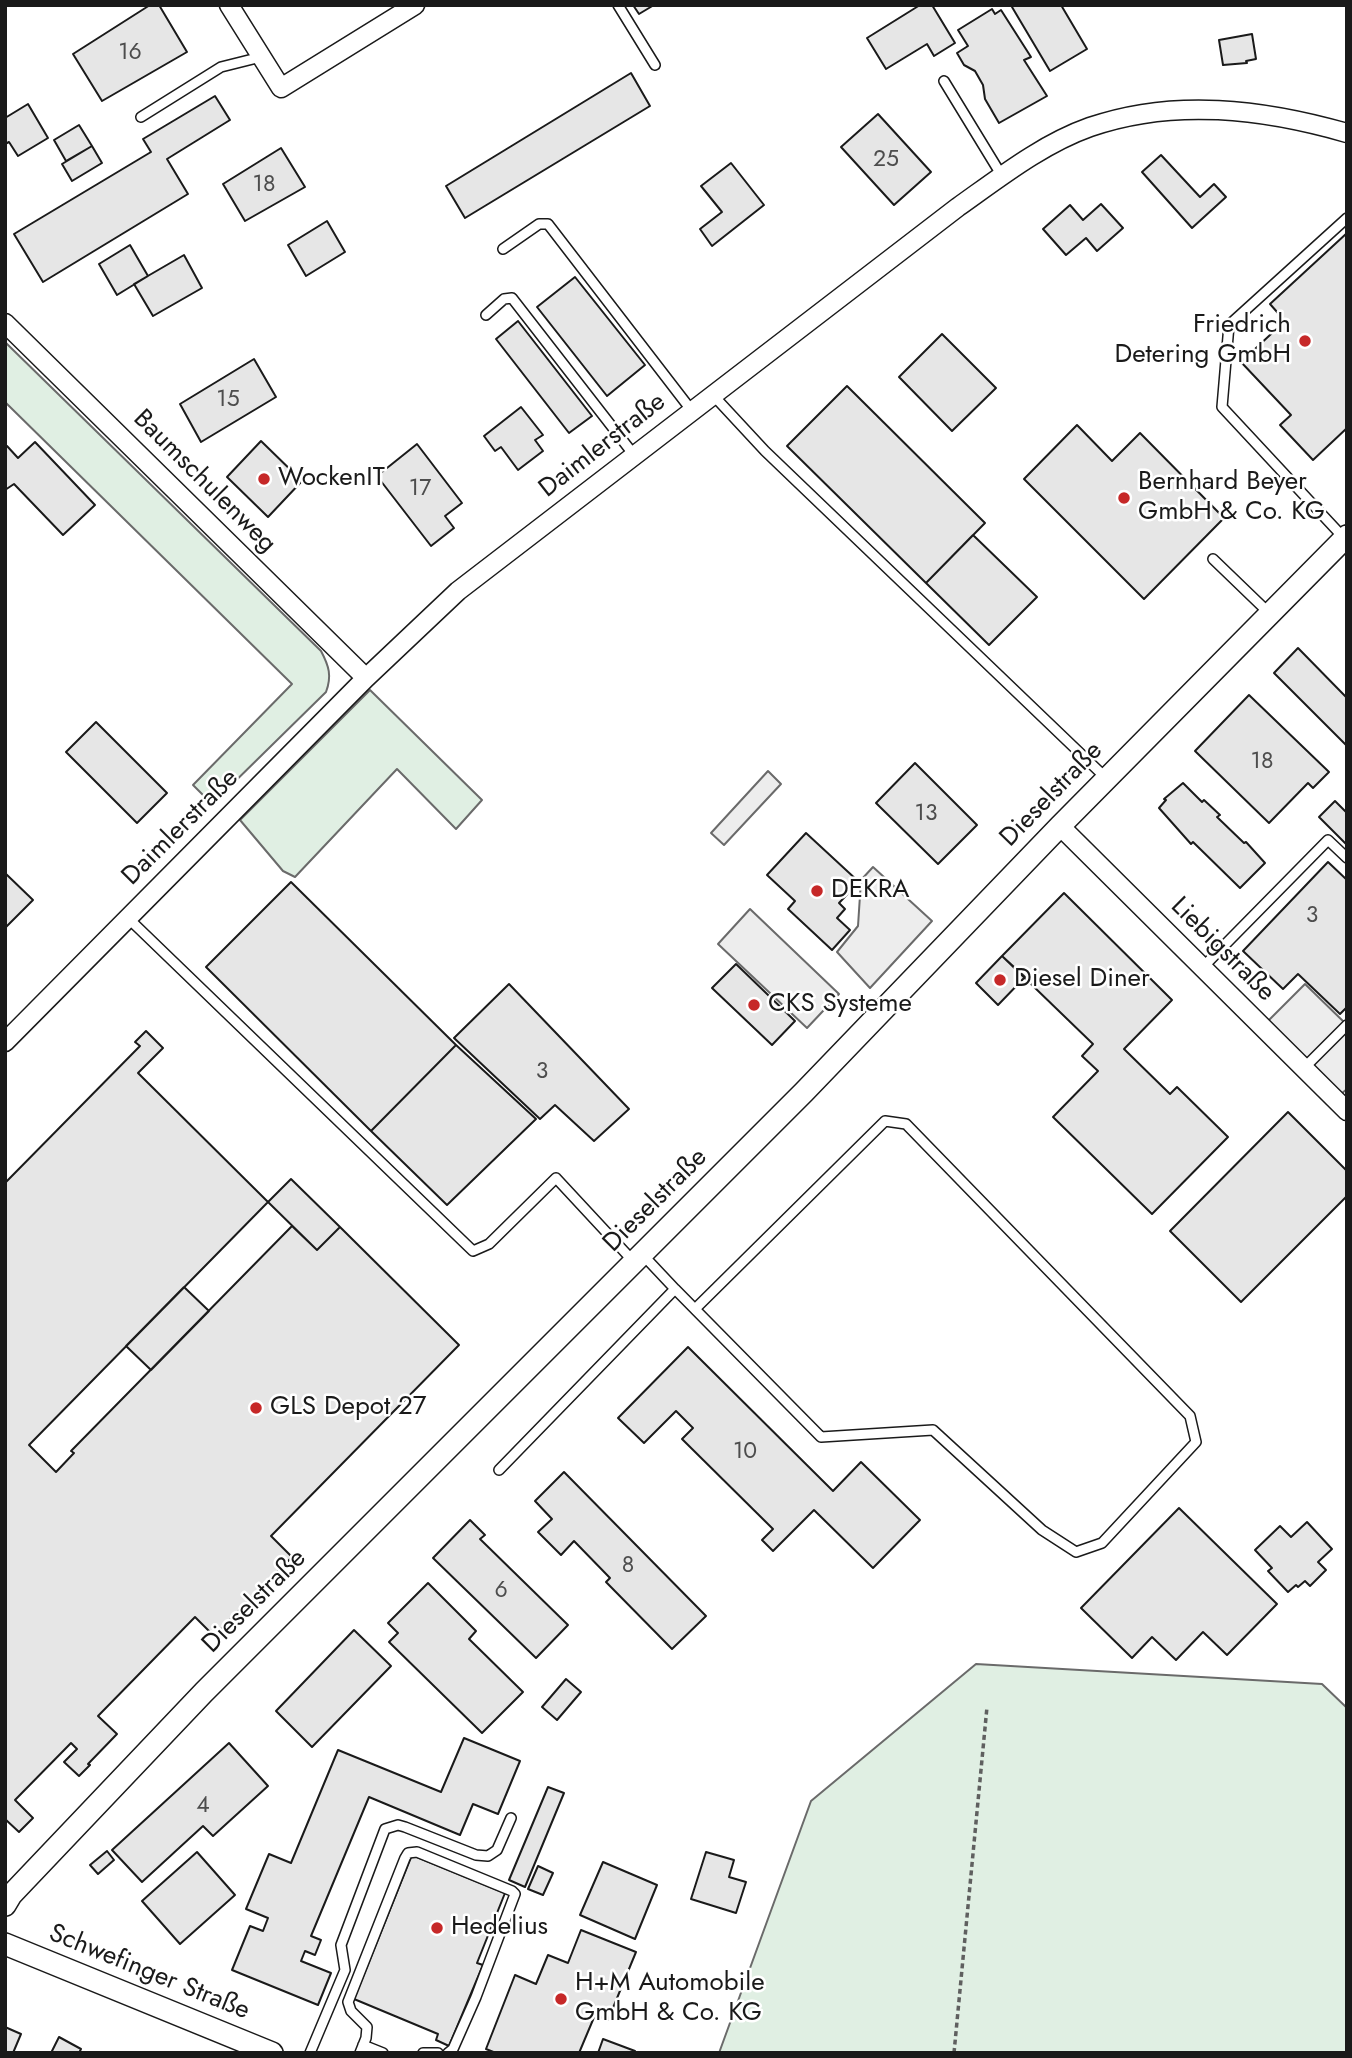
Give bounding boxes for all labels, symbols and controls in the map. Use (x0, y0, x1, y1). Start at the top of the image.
house number: 16 (118, 39, 142, 67)
house number: 25 (873, 146, 899, 174)
house number: 18 (253, 171, 275, 199)
place label: Friedrich Detering GmbH (1115, 310, 1291, 372)
marker: Friedrich Detering GmbH (1297, 333, 1313, 349)
house number: 15 (216, 386, 240, 414)
street label: Daimlerstraße (534, 387, 672, 505)
street label: Baumschulenweg (126, 404, 282, 560)
place label: WockenIT (278, 463, 385, 495)
place label: Bernhard Beyer GmbH & Co. KG (1138, 467, 1325, 528)
marker: WockenIT (256, 471, 272, 487)
house number: 17 (409, 475, 431, 503)
marker: Bernhard Beyer GmbH & Co. KG (1116, 490, 1132, 506)
street label: Dieselstraße (994, 736, 1110, 854)
house number: 18 (1251, 748, 1273, 776)
street label: Daimlerstraße (116, 763, 246, 893)
house number: 13 (915, 800, 937, 828)
place label: DEKRA (831, 875, 909, 907)
marker: DEKRA (809, 883, 825, 899)
street label: Liebigstraße (1163, 891, 1281, 1009)
house number: 3 (1306, 902, 1318, 930)
place label: Diesel Diner (1014, 964, 1150, 996)
marker: Diesel Diner (992, 972, 1008, 988)
place label: CKS Systeme (768, 989, 912, 1021)
marker: CKS Systeme (746, 997, 762, 1013)
house number: 3 (536, 1058, 548, 1086)
street label: Dieselstraße (598, 1143, 714, 1259)
place label: GLS Depot 27 (270, 1392, 426, 1424)
marker: GLS Depot 27 (248, 1400, 264, 1416)
house number: 10 (733, 1438, 757, 1466)
street label: Dieselstraße (197, 1544, 313, 1660)
house number: 8 (622, 1552, 634, 1580)
house number: 6 (494, 1577, 508, 1605)
house number: 4 (196, 1792, 210, 1820)
place label: Hedelius (451, 1912, 548, 1944)
street label: Schwefinger Straße (44, 1919, 254, 2027)
marker: Hedelius (429, 1920, 445, 1936)
place label: H+M Automobile GmbH & Co. KG (575, 1968, 765, 2030)
marker: H+M Automobile GmbH & Co. KG (553, 1991, 569, 2007)

